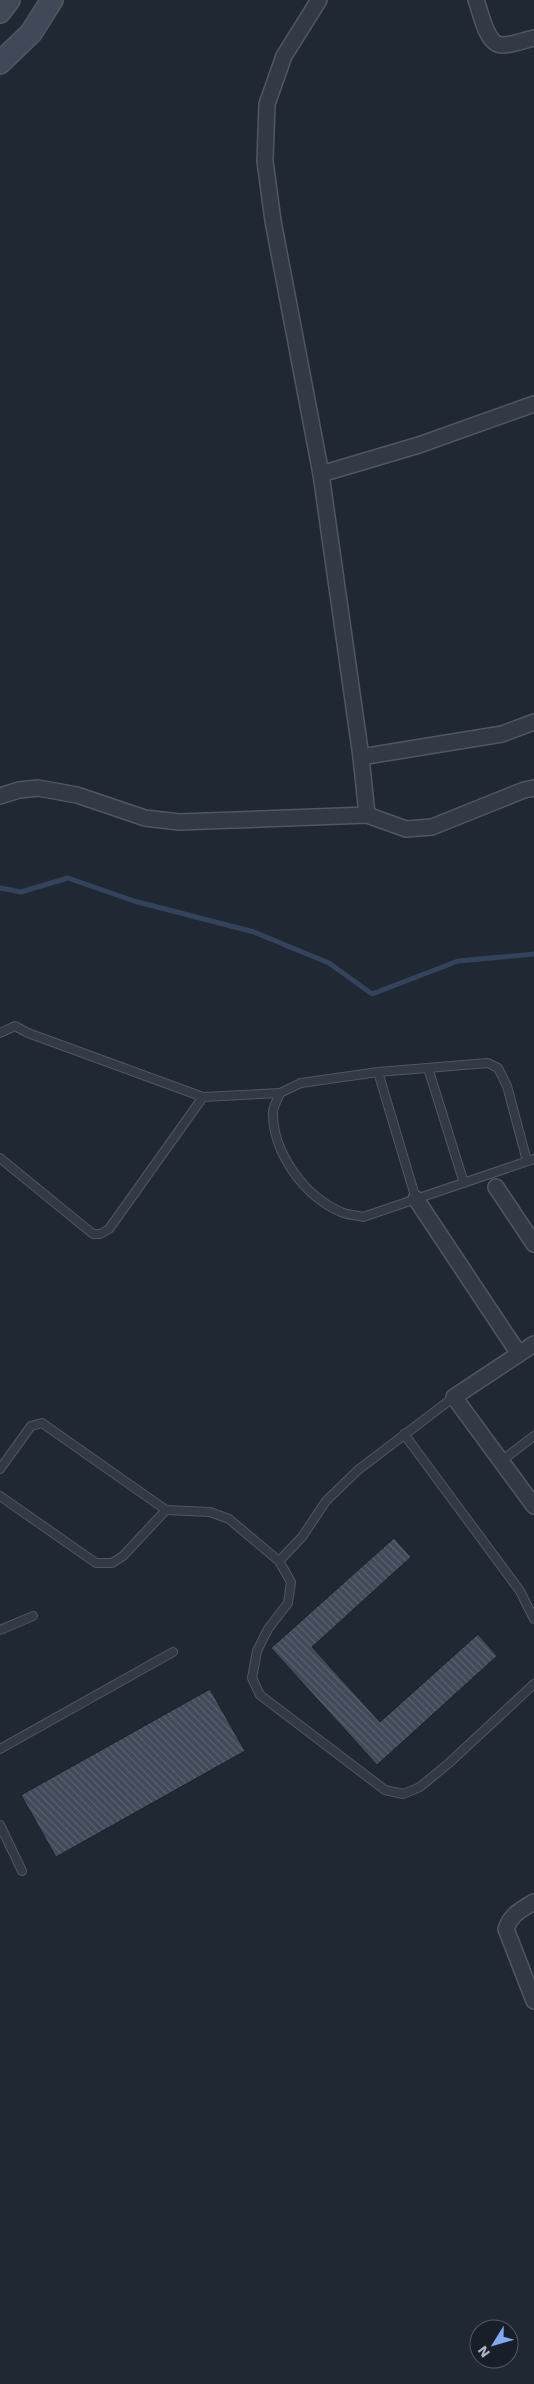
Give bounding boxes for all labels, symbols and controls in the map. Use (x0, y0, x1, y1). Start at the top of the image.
north arrow (469, 2319, 519, 2369)
text: N (474, 2343, 493, 2361)

